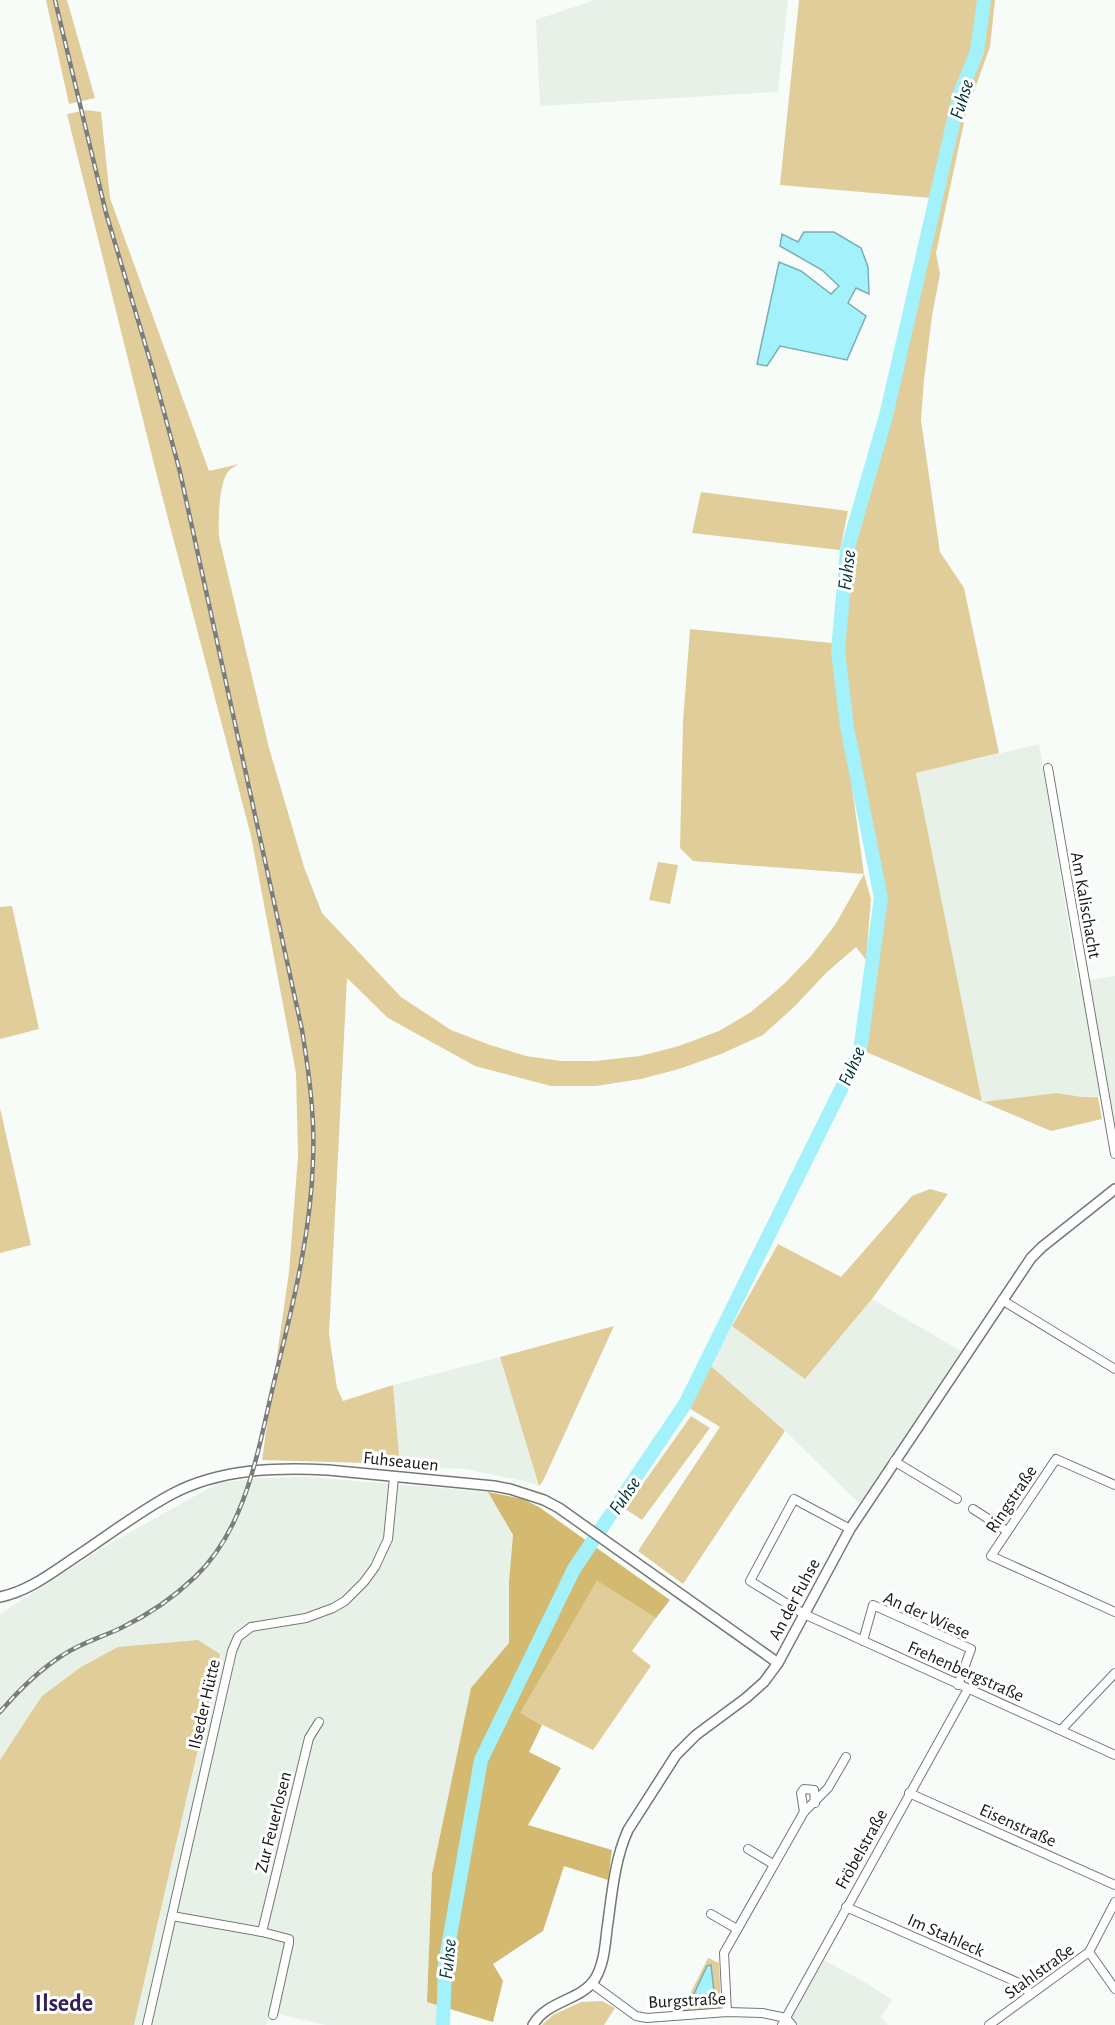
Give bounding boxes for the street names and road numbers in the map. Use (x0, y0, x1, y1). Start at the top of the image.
street label: Am Kalischacht (1067, 851, 1103, 960)
street label: Fuhseauen (362, 1449, 439, 1475)
street label: Ringstraße (983, 1463, 1041, 1537)
street label: An der Fuhse (766, 1556, 824, 1643)
street label: An der Wiese (881, 1589, 973, 1643)
street label: Frehenbergstraße (905, 1638, 1026, 1706)
street label: Ilseder Hütte (186, 1658, 224, 1751)
street label: Zur Feuerlosen (253, 1770, 295, 1875)
street label: Eisenstraße (977, 1801, 1059, 1851)
street label: Fröbelstraße (833, 1806, 891, 1893)
street label: Im Stahleck (905, 1911, 987, 1961)
street label: Stahlstraße (1002, 1941, 1078, 2003)
street label: Burgstraße (648, 1990, 726, 2012)

